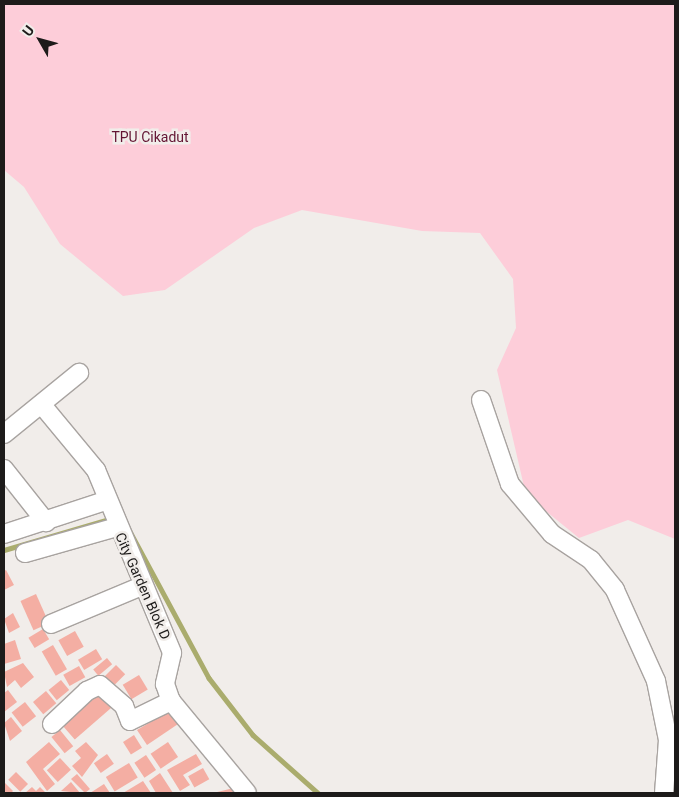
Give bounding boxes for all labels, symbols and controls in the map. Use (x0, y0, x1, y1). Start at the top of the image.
north arrow (15, 15, 65, 65)
text: U (19, 22, 37, 39)
park label: TPU Cikadut (111, 129, 189, 145)
street label: City Garden Blok D (112, 530, 174, 642)

